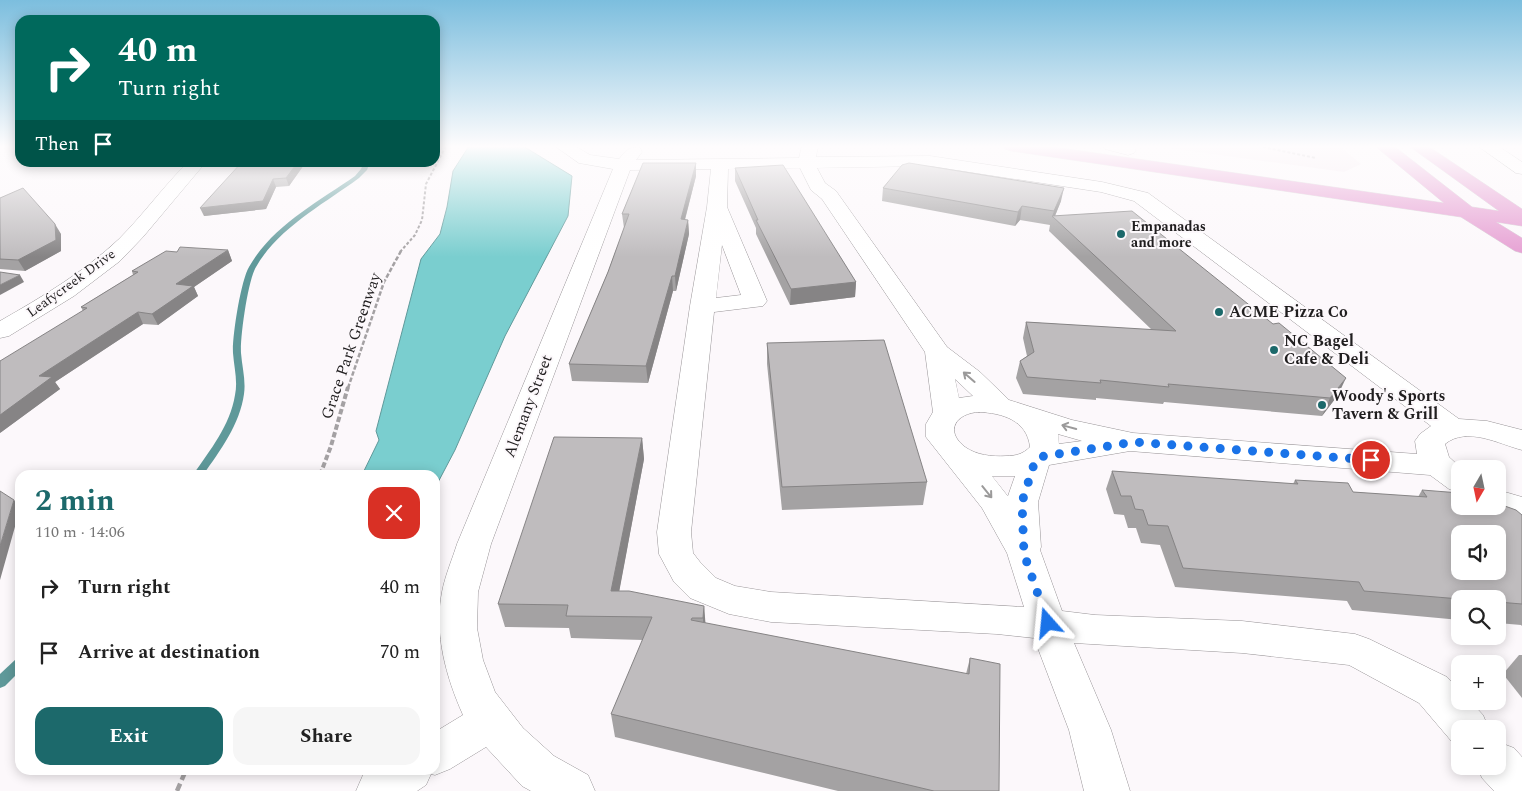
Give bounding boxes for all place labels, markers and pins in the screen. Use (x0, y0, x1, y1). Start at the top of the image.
place label: Empanadas and more (1131, 216, 1206, 253)
marker: Empanadas and more (1115, 228, 1127, 240)
place label: ACME Pizza Co (1229, 300, 1348, 324)
marker: ACME Pizza Co (1213, 306, 1225, 318)
place label: NC Bagel Cafe & Deli (1284, 329, 1369, 371)
marker: NC Bagel Cafe & Deli (1268, 344, 1280, 356)
place label: Woody's Sports Tavern & Grill (1332, 384, 1446, 426)
marker: Woody's Sports Tavern & Grill (1316, 399, 1328, 411)
pin (1350, 439, 1392, 481)

